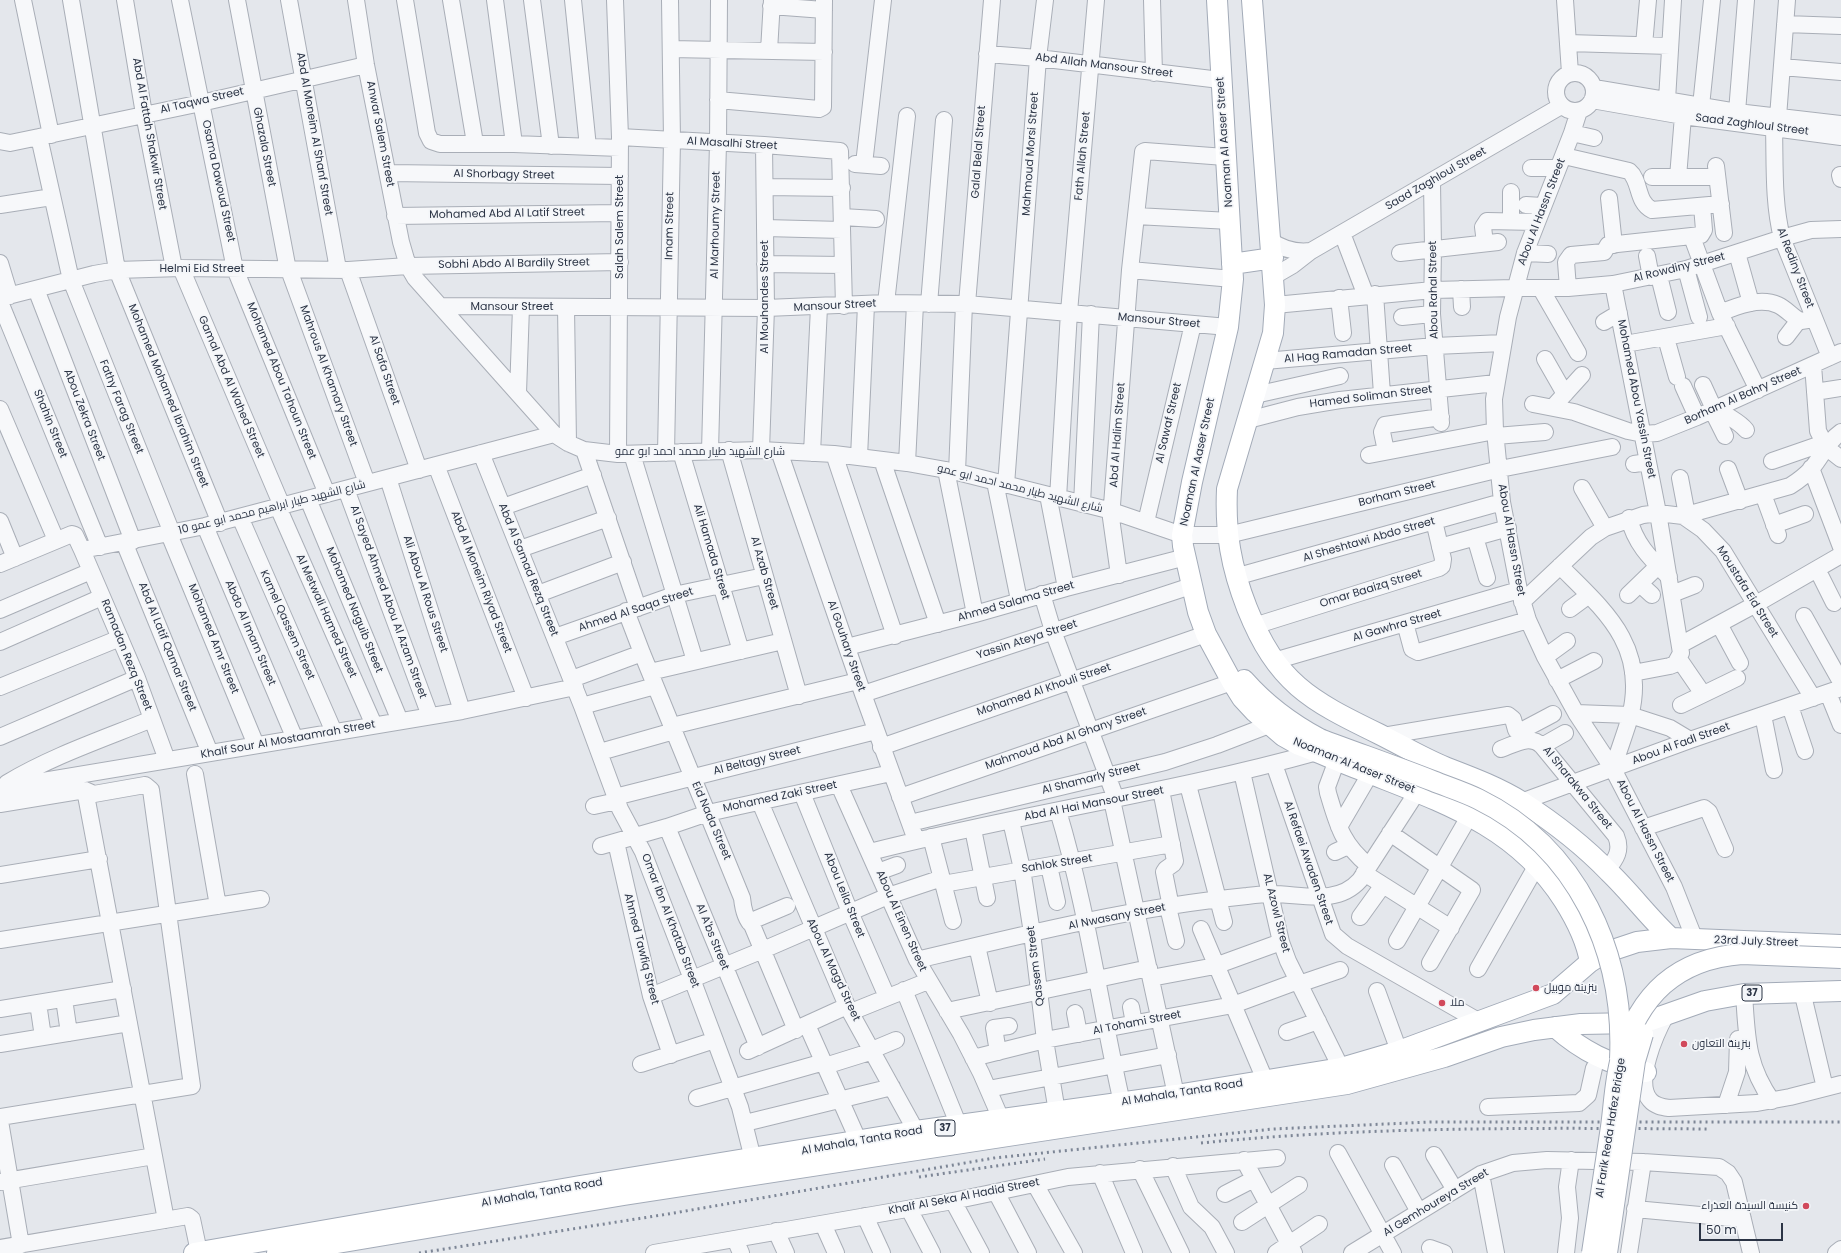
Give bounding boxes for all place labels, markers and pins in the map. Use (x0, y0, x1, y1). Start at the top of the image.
place label: بنزينة موبيل (1544, 981, 1597, 995)
marker: بنزينة موبيل (1531, 983, 1541, 993)
place label: ملا (1450, 996, 1464, 1010)
marker: ملا (1437, 998, 1447, 1008)
place label: بنزينة التعاون (1692, 1037, 1751, 1051)
marker: بنزينة التعاون (1679, 1039, 1689, 1049)
place label: كنيسة السيدة العذراء (1701, 1199, 1798, 1213)
marker: كنيسة السيدة العذراء (1801, 1201, 1811, 1211)

